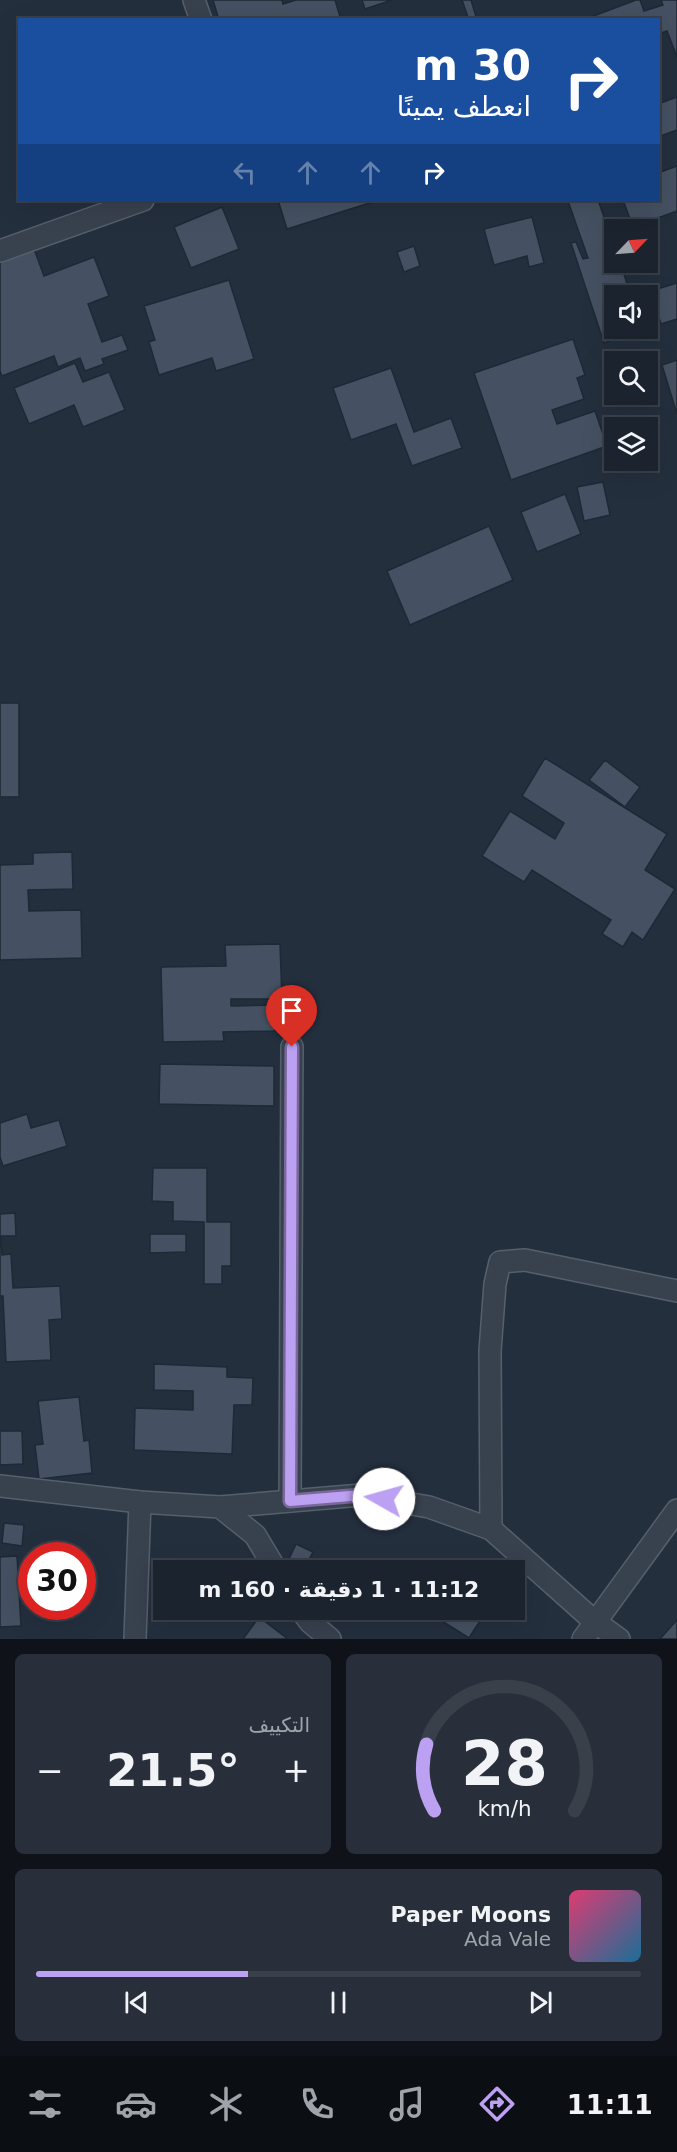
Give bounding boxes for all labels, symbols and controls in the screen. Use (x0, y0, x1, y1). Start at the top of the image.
text: 30 m (414, 41, 531, 90)
icon: right (552, 42, 630, 120)
text: انعطف يمينًا (397, 91, 531, 122)
icon: left (228, 156, 261, 189)
icon: ahead (291, 156, 324, 189)
icon: ahead (354, 156, 387, 189)
icon: right (417, 156, 450, 189)
north arrow (604, 219, 658, 273)
map controls (604, 219, 658, 471)
button: sound (604, 285, 658, 339)
button: search (604, 351, 658, 405)
button: layers (604, 417, 658, 471)
pin (266, 985, 317, 1047)
icon: arrive (275, 994, 308, 1027)
position arrow (352, 1467, 416, 1531)
speed limit sign: 30 (18, 1542, 96, 1620)
text: 11:12 · 1 دقيقة · 160 m (199, 1577, 479, 1602)
text: التكييف (248, 1713, 310, 1737)
text: 28 (461, 1727, 547, 1800)
text: 21.5° (106, 1744, 240, 1797)
text: − (36, 1751, 64, 1790)
text: + (282, 1751, 310, 1790)
text: km/h (477, 1796, 531, 1821)
text: Paper Moons (391, 1902, 551, 1927)
text: Ada Vale (464, 1927, 551, 1951)
icon: previous (120, 1986, 153, 2019)
icon: pause (322, 1986, 355, 2019)
icon: next (524, 1986, 557, 2019)
icon: filters (24, 2083, 66, 2125)
icon: car (115, 2083, 157, 2125)
icon: climate (205, 2083, 247, 2125)
icon: phone (296, 2083, 338, 2125)
icon: music (386, 2083, 428, 2125)
icon: directions (476, 2083, 518, 2125)
text: 11:11 (567, 2089, 653, 2120)

